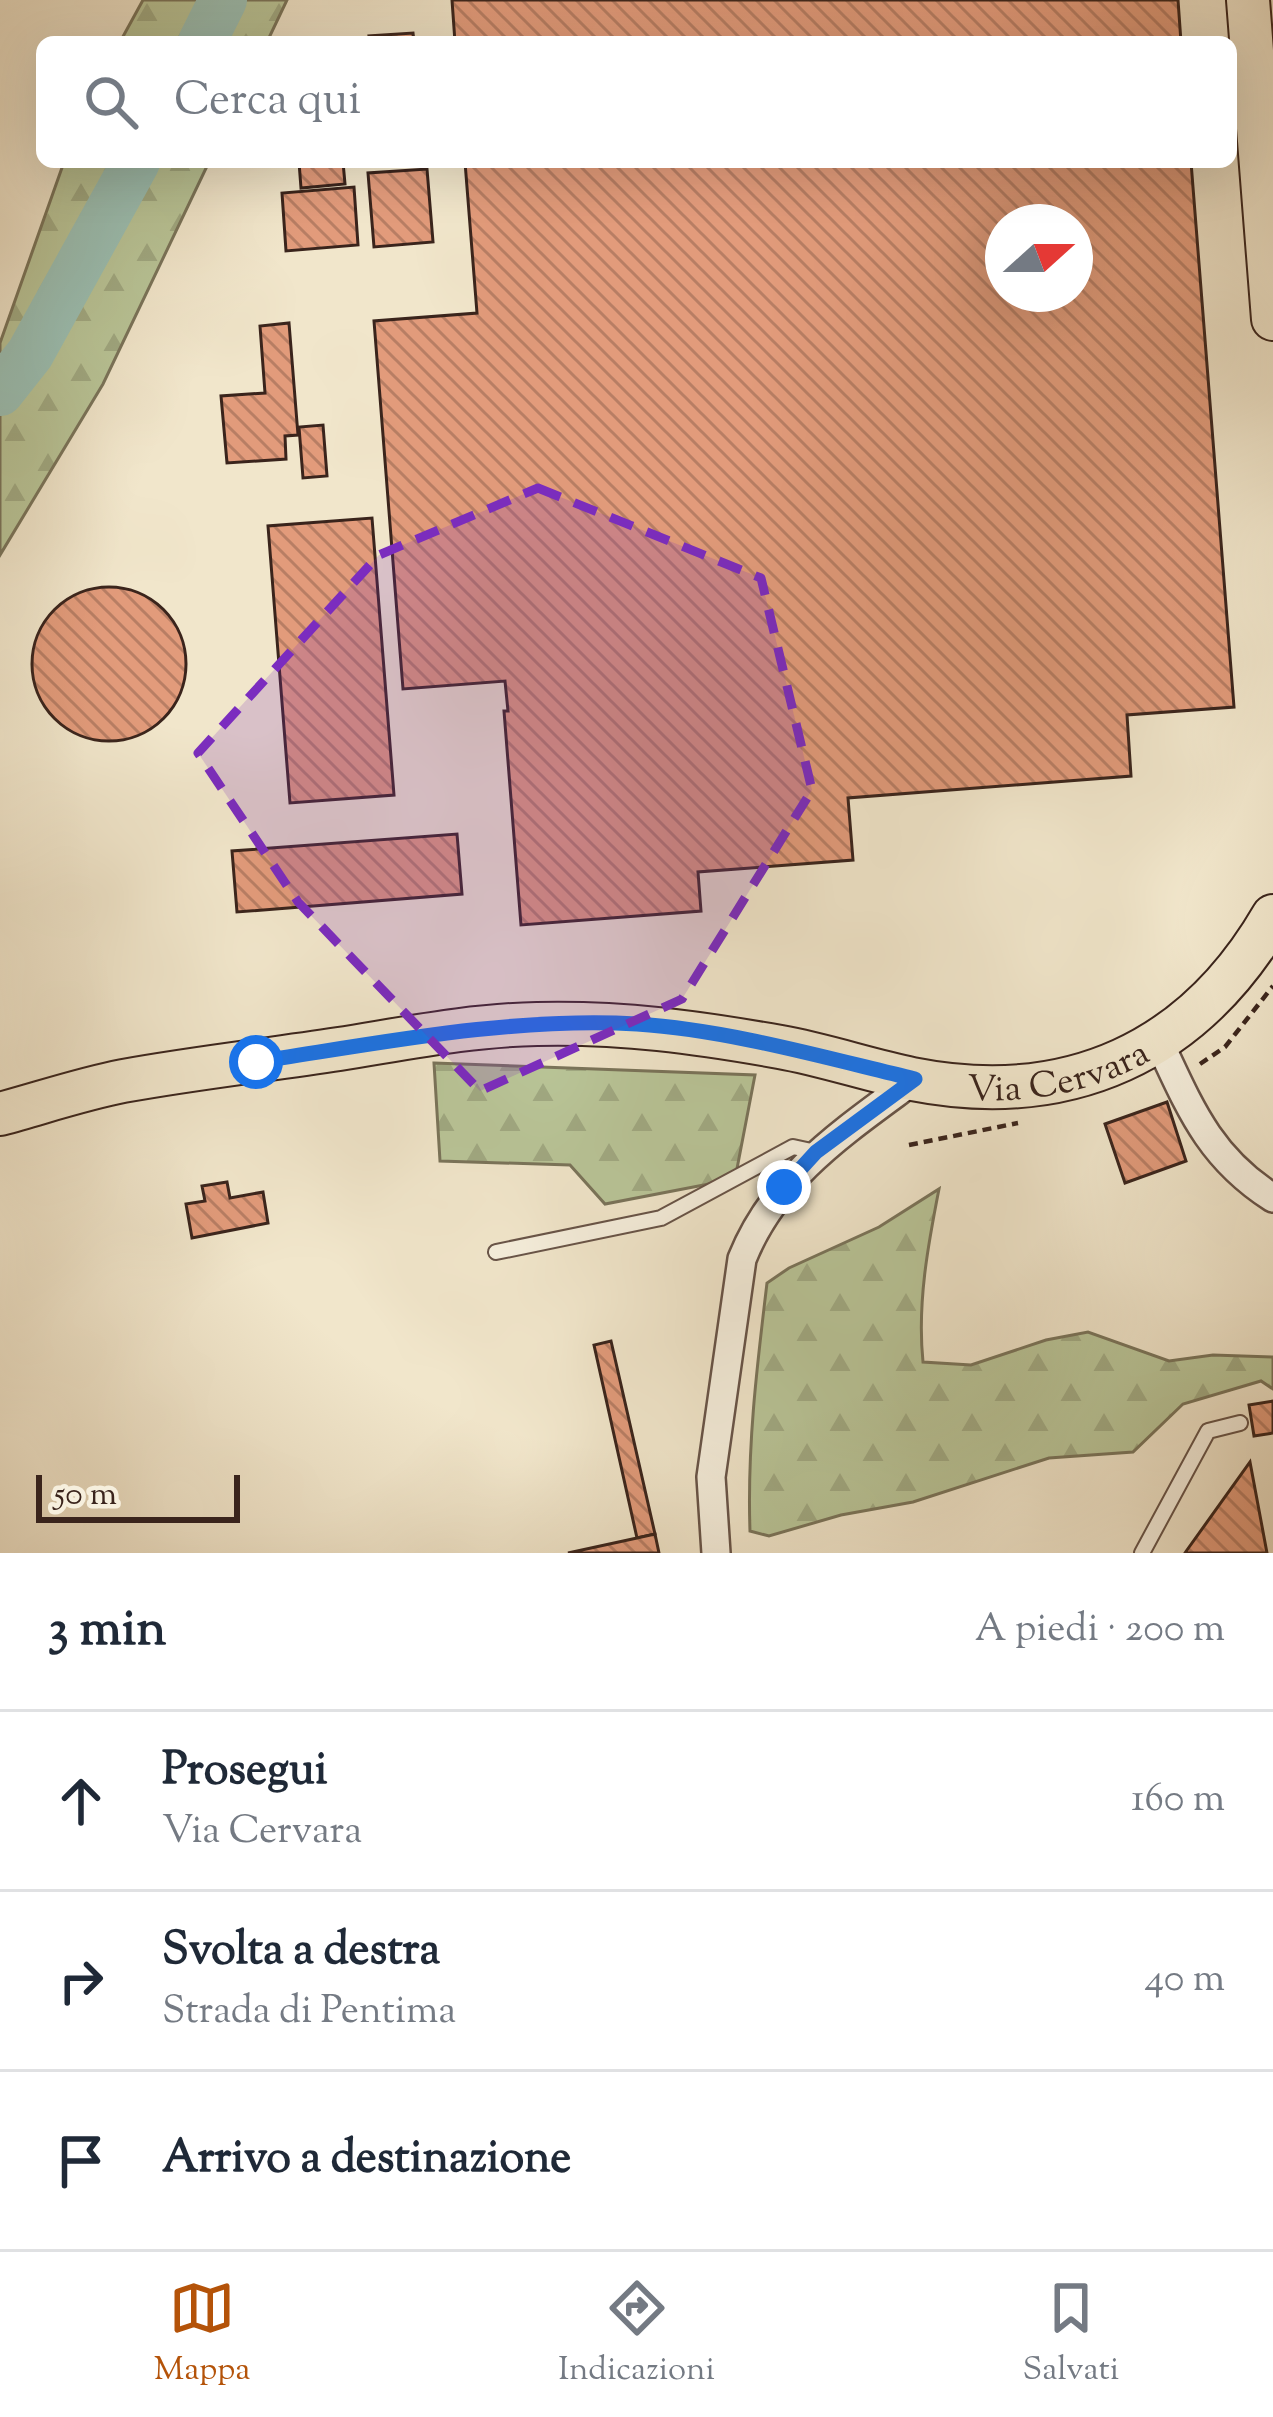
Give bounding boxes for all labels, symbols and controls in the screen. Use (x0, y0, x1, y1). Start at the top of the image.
search box (36, 36, 1237, 168)
icon: search (78, 69, 144, 135)
text: Cerca qui (174, 70, 361, 135)
north arrow (985, 204, 1093, 312)
street label: Via Cervara (966, 1029, 1159, 1117)
route start (229, 1035, 283, 1089)
route end (757, 1160, 811, 1214)
scale bar (36, 1469, 240, 1522)
text: 50 m (54, 1472, 117, 1520)
text: 3 min (48, 1595, 166, 1668)
text: A piedi · 200 m (975, 1603, 1225, 1659)
text: Prosegui (162, 1740, 328, 1805)
icon: ahead (48, 1768, 114, 1834)
text: 160 m (1131, 1773, 1225, 1829)
text: Via Cervara (162, 1805, 362, 1861)
text: Svolta a destra (162, 1920, 440, 1985)
icon: right (48, 1948, 114, 2014)
text: 40 m (1145, 1953, 1225, 2009)
text: Strada di Pentima (162, 1985, 456, 2041)
icon: arrive (48, 2128, 114, 2194)
text: Arrivo a destinazione (162, 2128, 571, 2193)
tab: Mappa (154, 2275, 251, 2395)
tab: Indicazioni (558, 2275, 715, 2395)
tab: Salvati (1023, 2275, 1119, 2395)

